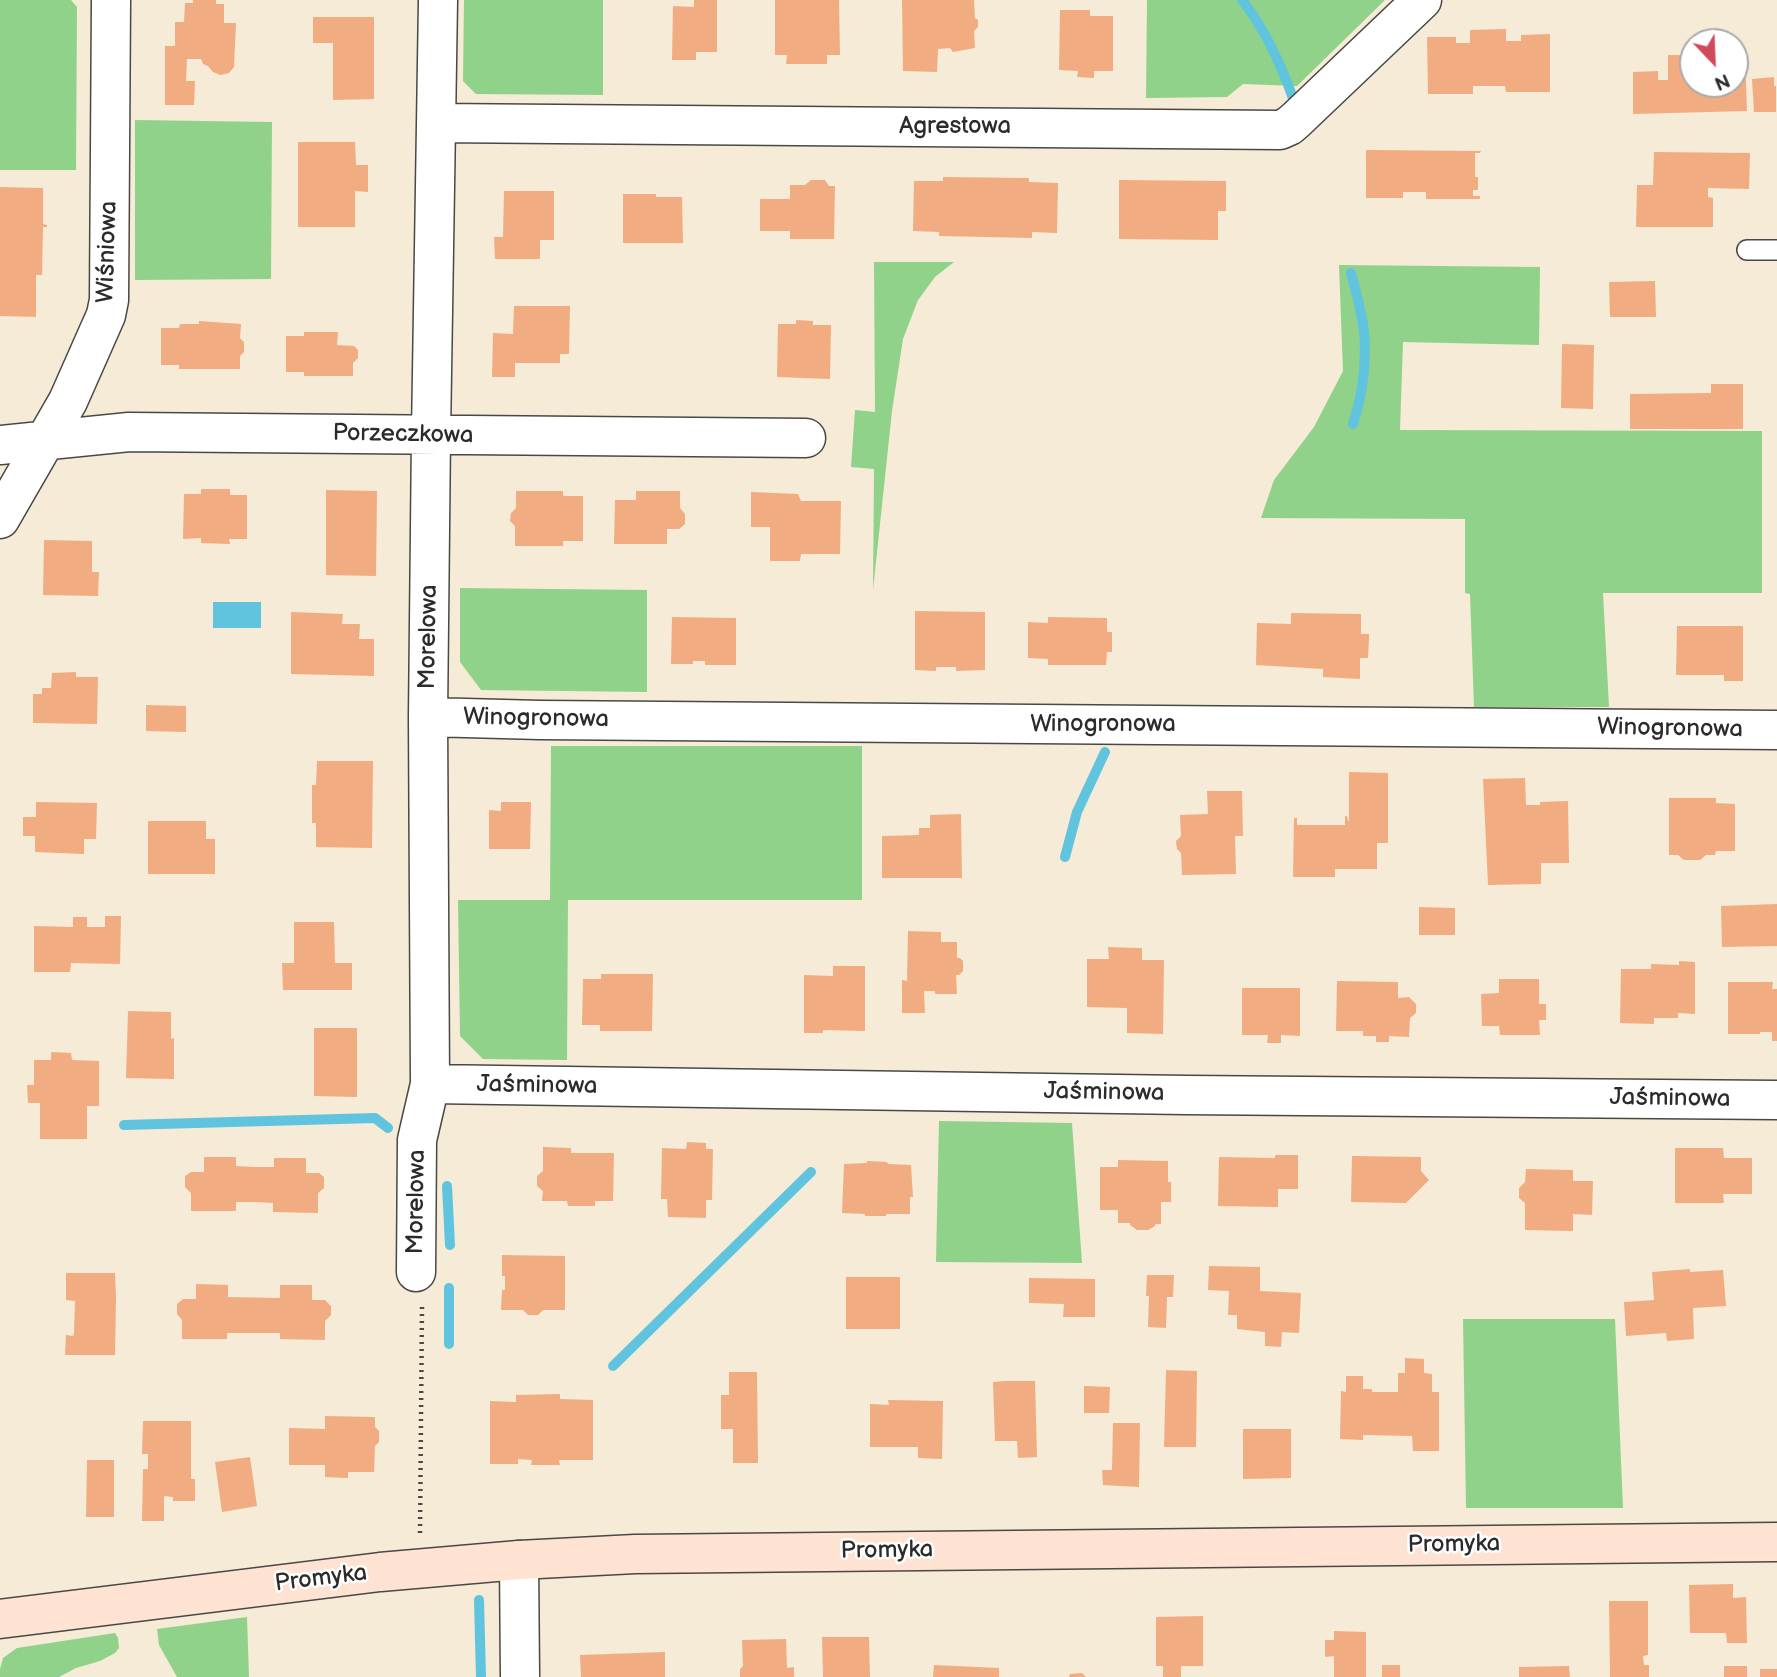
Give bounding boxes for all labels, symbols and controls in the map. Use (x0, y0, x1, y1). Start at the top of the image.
north arrow (1679, 28, 1749, 98)
text: N (1711, 68, 1733, 94)
street label: Agrestowa (899, 113, 1011, 141)
street label: Wiśniowa (92, 201, 124, 303)
street label: Porzeczkowa (332, 419, 474, 451)
street label: Morelowa (414, 584, 444, 690)
street label: Winogronowa (463, 703, 609, 735)
street label: Winogronowa (1030, 711, 1176, 739)
street label: Winogronowa (1597, 713, 1743, 745)
street label: Jaśminowa (476, 1071, 598, 1101)
street label: Jaśminowa (1043, 1078, 1165, 1108)
street label: Jaśminowa (1609, 1084, 1731, 1114)
street label: Morelowa (402, 1149, 432, 1255)
street label: Promyka (1407, 1530, 1501, 1560)
street label: Promyka (840, 1536, 934, 1566)
street label: Promyka (273, 1559, 369, 1599)

